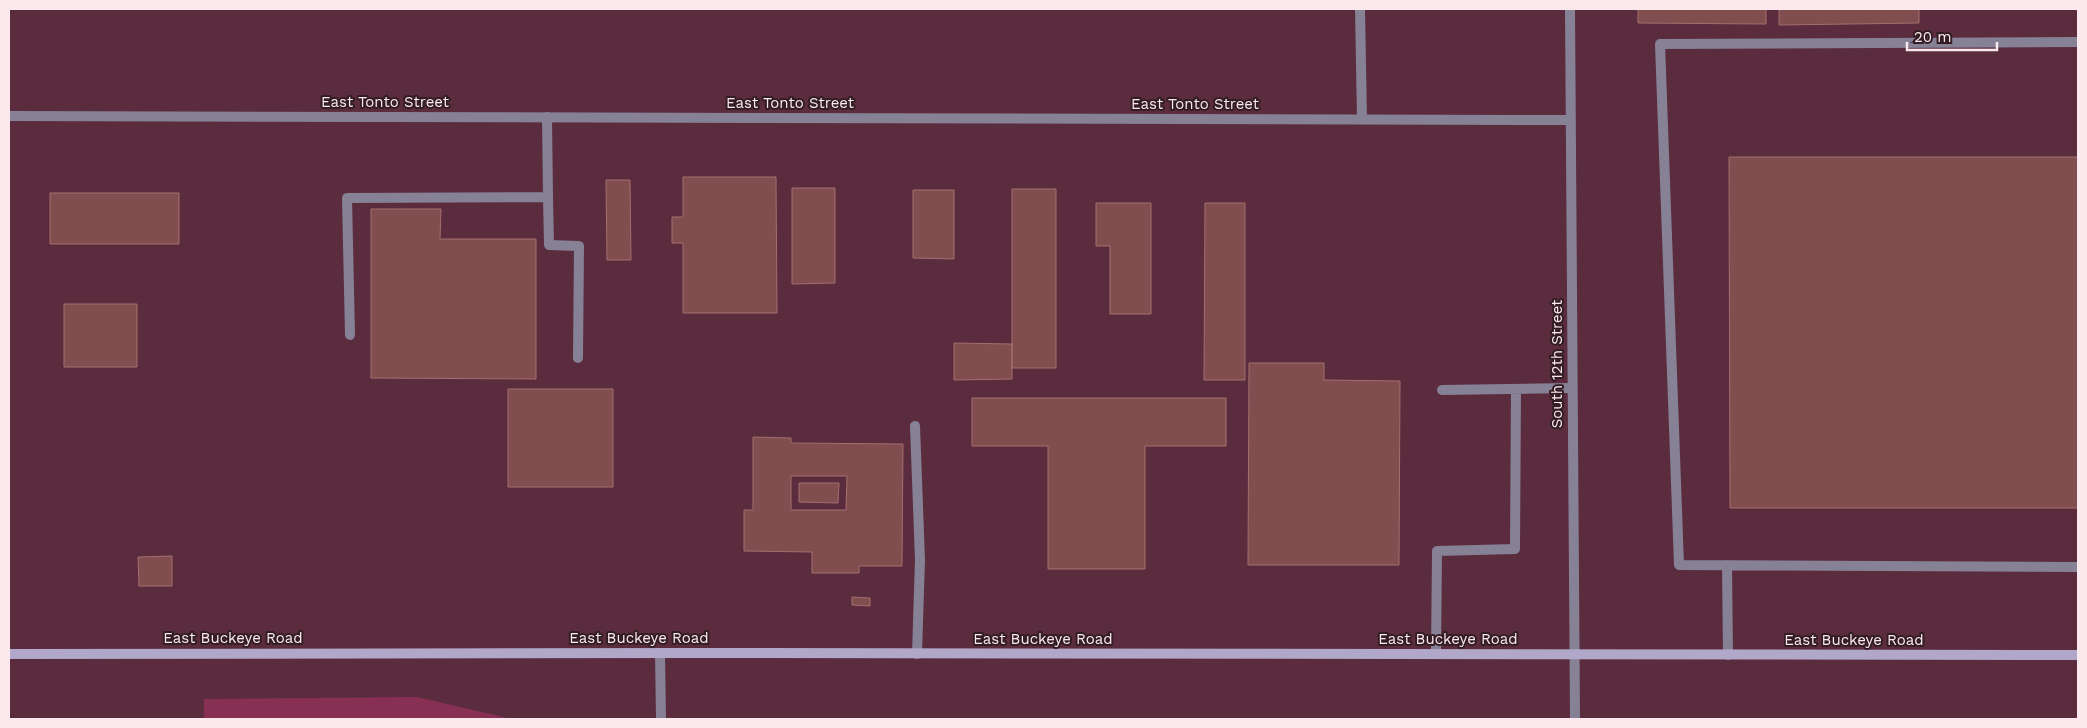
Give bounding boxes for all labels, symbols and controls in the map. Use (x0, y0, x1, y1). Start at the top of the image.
scale bar (1907, 20, 1997, 52)
text: 20 m (1914, 28, 1952, 46)
street label: East Tonto Street (321, 93, 450, 111)
street label: East Tonto Street (726, 94, 855, 112)
street label: East Tonto Street (1131, 95, 1260, 113)
street label: South 12th Street (1548, 299, 1566, 428)
street label: East Buckeye Road (163, 629, 303, 647)
street label: East Buckeye Road (569, 629, 709, 647)
street label: East Buckeye Road (973, 630, 1113, 648)
street label: East Buckeye Road (1378, 630, 1518, 648)
street label: East Buckeye Road (1784, 631, 1924, 649)

